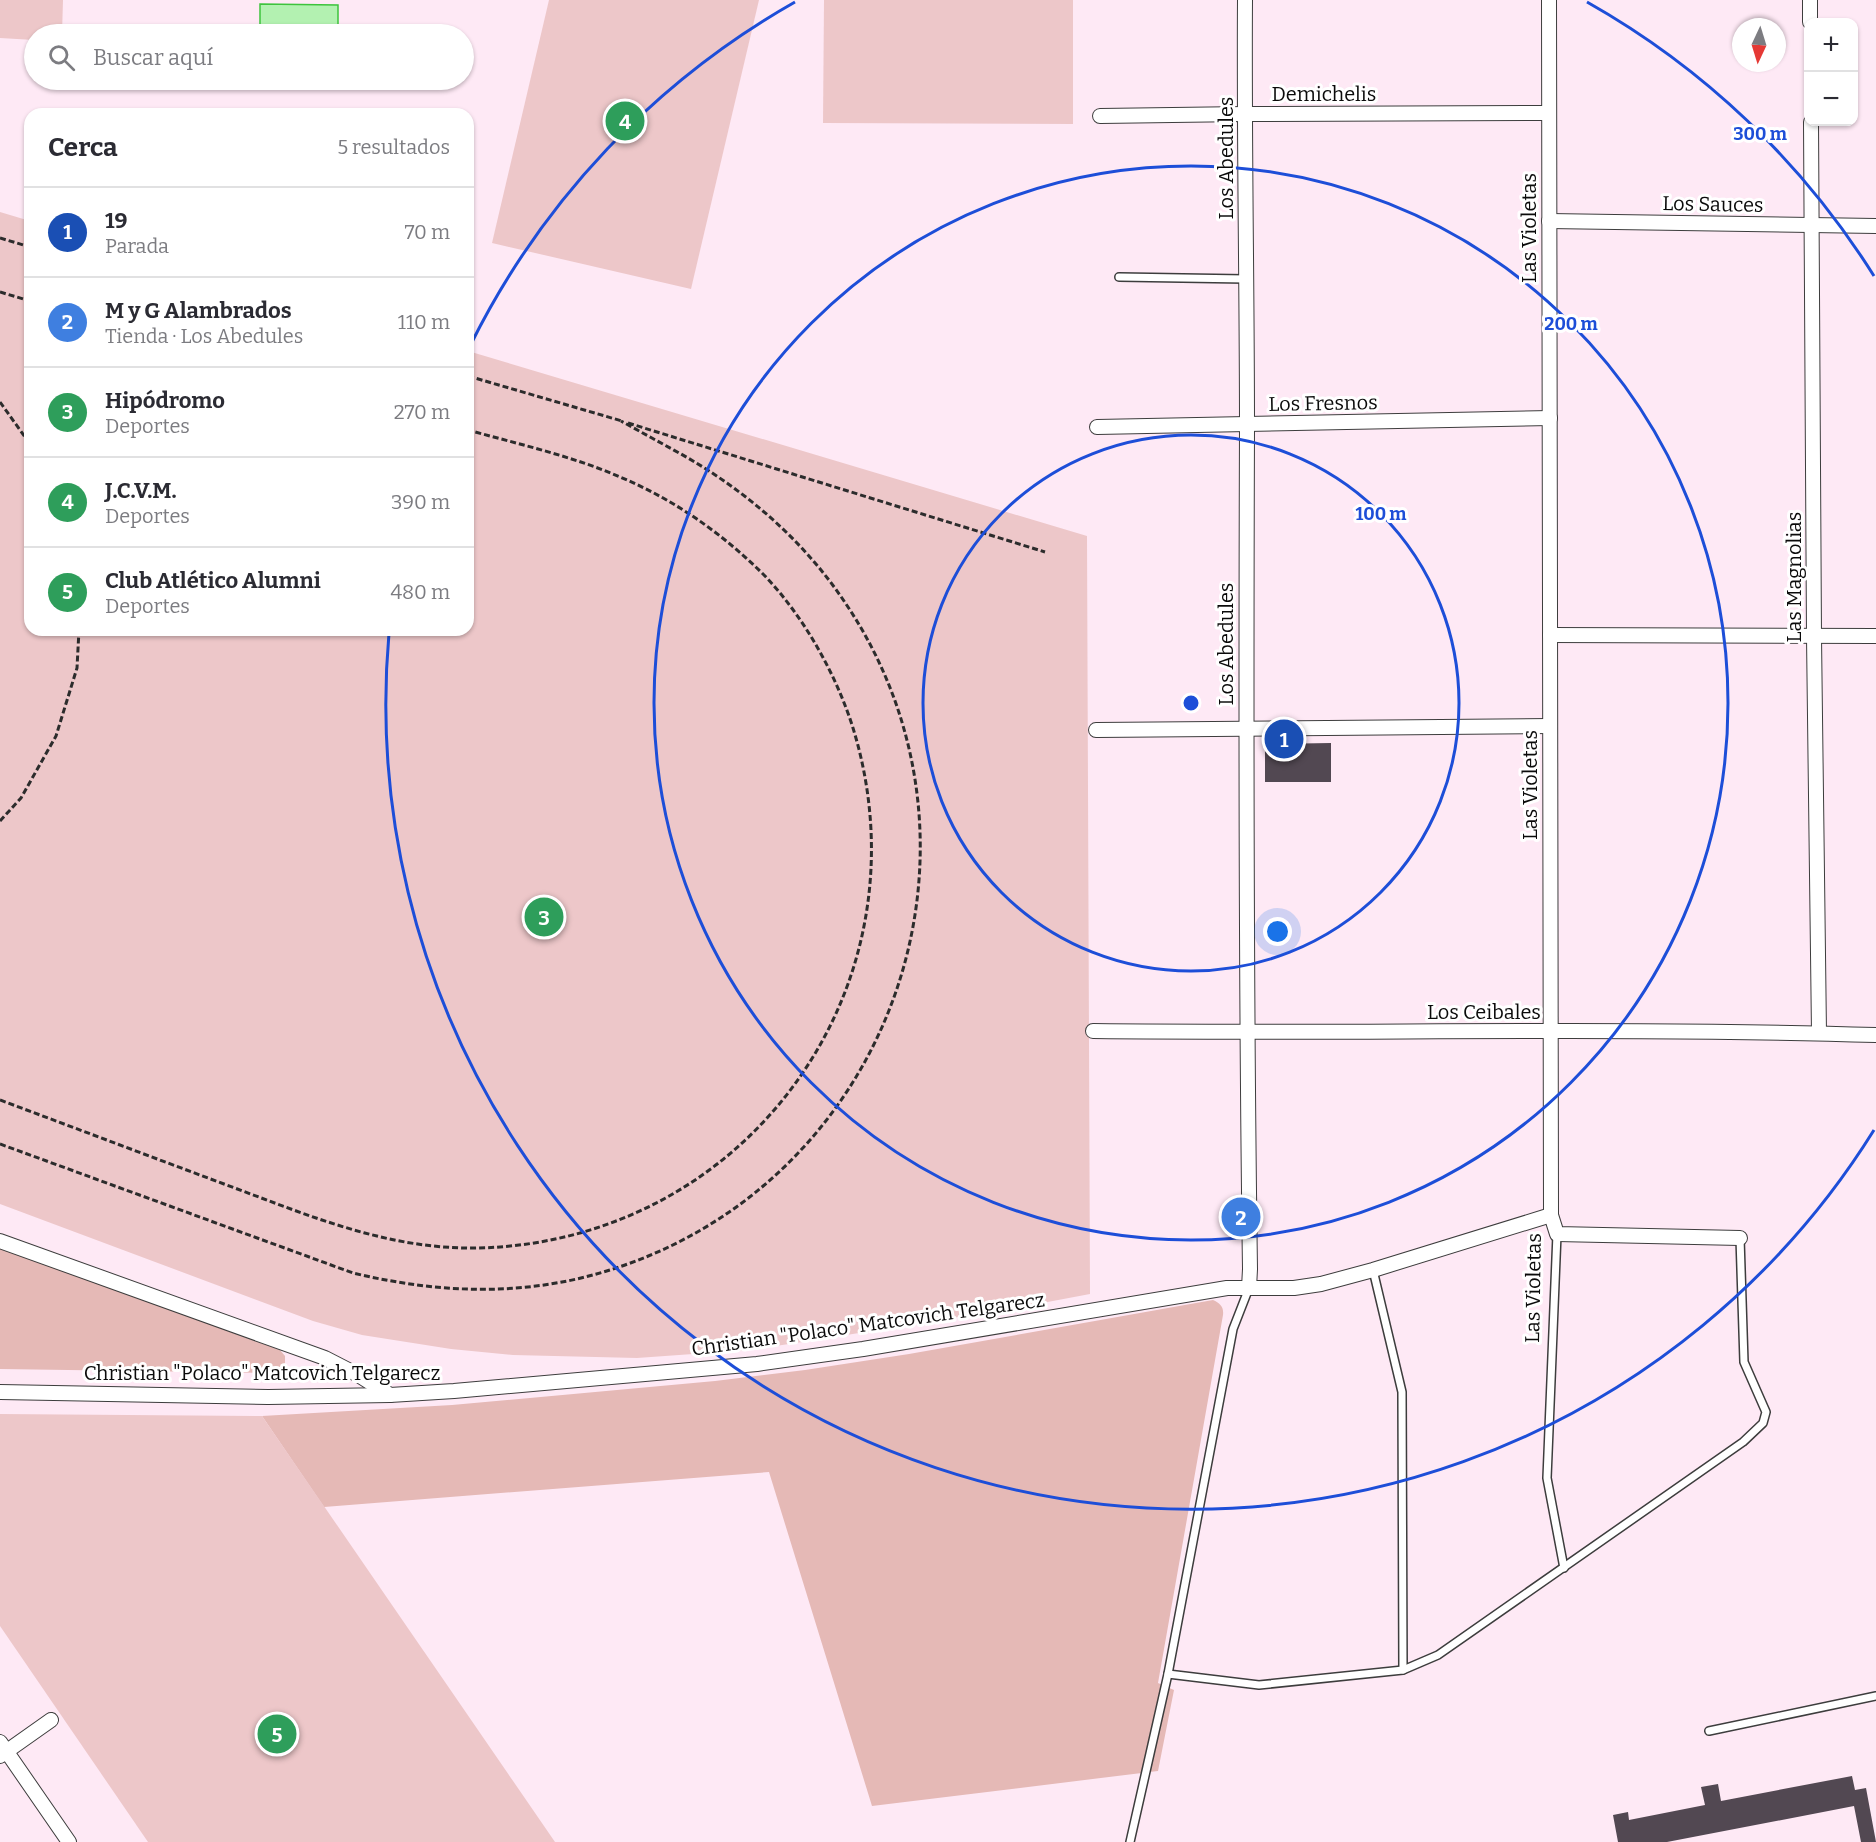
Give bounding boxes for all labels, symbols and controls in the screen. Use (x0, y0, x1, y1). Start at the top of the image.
north arrow (1732, 18, 1786, 72)
map controls (1804, 18, 1858, 126)
button: + (1804, 18, 1858, 72)
search box (24, 24, 474, 90)
icon: search (45, 41, 78, 74)
text: Buscar aquí (93, 44, 213, 71)
button: − (1804, 72, 1858, 126)
street label: Demichelis (1272, 82, 1376, 106)
street label: Los Abedules (1214, 97, 1238, 219)
pin: 4 (606, 98, 644, 144)
text: 300 m (1733, 123, 1787, 145)
text: Cerca (48, 132, 118, 163)
text: 5 resultados (337, 135, 450, 159)
street label: Las Violetas (1517, 173, 1541, 283)
street label: Los Sauces (1662, 191, 1764, 217)
text: 19 (105, 207, 128, 234)
text: 1 (63, 220, 72, 244)
text: 70 m (404, 220, 450, 244)
text: Parada (105, 234, 169, 258)
text: M y G Alambrados (105, 297, 292, 324)
text: 2 (62, 310, 73, 334)
text: 110 m (398, 310, 450, 334)
text: 200 m (1544, 313, 1598, 335)
text: Tienda · Los Abedules (105, 324, 303, 348)
text: Hipódromo (105, 387, 225, 414)
street label: Los Fresnos (1268, 390, 1378, 416)
text: 3 (62, 400, 73, 424)
text: 270 m (394, 400, 450, 424)
text: Deportes (105, 414, 190, 438)
text: J.C.V.M. (105, 477, 177, 504)
text: 4 (61, 490, 74, 514)
text: 390 m (391, 490, 450, 514)
text: 100 m (1355, 503, 1407, 525)
text: Deportes (105, 504, 190, 528)
street label: Las Magnolias (1782, 512, 1806, 642)
text: Club Atlético Alumni (105, 567, 321, 594)
text: 5 (62, 580, 73, 604)
text: 480 m (390, 580, 450, 604)
street label: Los Abedules (1214, 583, 1238, 705)
text: Deportes (105, 594, 190, 618)
centre of rings (1181, 693, 1201, 713)
pin: 1 (1264, 716, 1304, 762)
street label: Las Violetas (1518, 730, 1542, 840)
pin: 3 (524, 894, 564, 940)
your location (1263, 917, 1292, 946)
street label: Los Ceibales (1427, 1000, 1541, 1024)
pin: 2 (1222, 1194, 1260, 1240)
street label: Las Violetas (1520, 1233, 1546, 1343)
street label: Christian "Polaco" Matcovich Telgarecz (690, 1287, 1046, 1361)
street label: Christian "Polaco" Matcovich Telgarecz (84, 1361, 440, 1385)
pin: 5 (258, 1712, 296, 1756)

